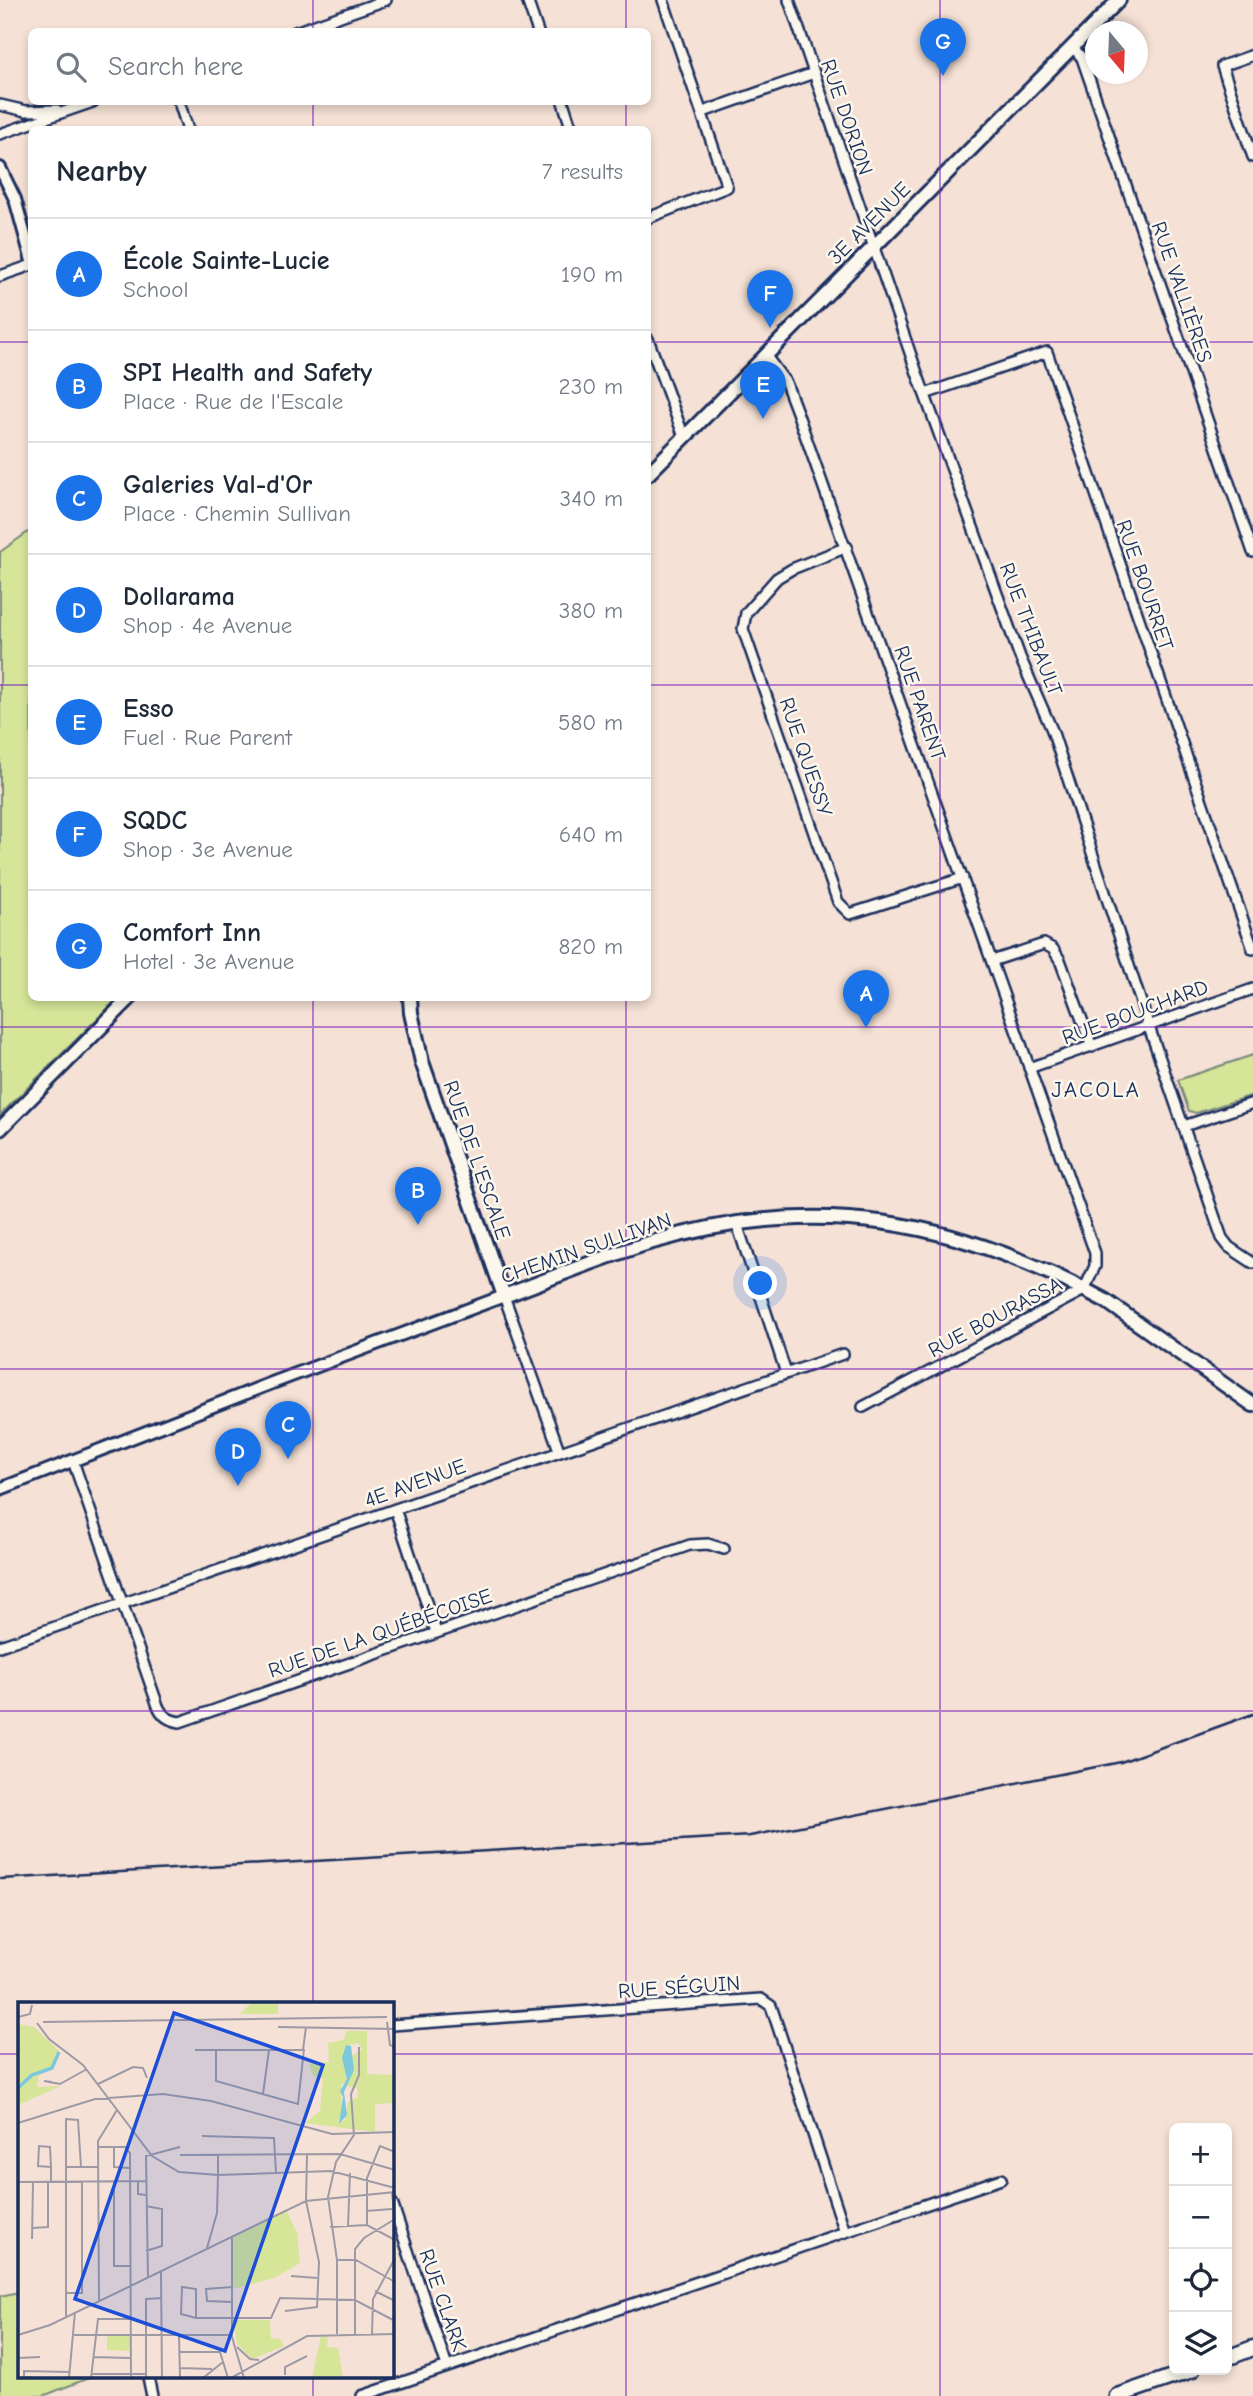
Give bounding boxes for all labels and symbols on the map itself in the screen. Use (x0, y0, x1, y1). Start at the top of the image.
pin: G (920, 18, 966, 76)
north arrow (1085, 21, 1148, 84)
street label: RUE DORION (816, 56, 878, 178)
street label: 3E AVENUE (823, 177, 915, 269)
street label: RUE VALLIÈRES (1147, 218, 1217, 366)
pin: F (747, 270, 793, 328)
pin: E (740, 361, 786, 419)
street label: RUE BOURRET (1111, 517, 1179, 653)
street label: RUE THIBAULT (995, 559, 1067, 699)
street label: RUE PARENT (889, 642, 951, 764)
street label: RUE QUESSY (774, 694, 838, 820)
pin: A (843, 970, 889, 1028)
street label: RUE BOUCHARD (1059, 974, 1211, 1050)
district label: JACOLA (1051, 1076, 1141, 1103)
street label: RUE DE L'ESCALE (439, 1077, 515, 1243)
pin: B (395, 1167, 441, 1225)
street label: CHEMIN SULLIVAN (498, 1208, 674, 1288)
your location (743, 1266, 777, 1300)
street label: RUE BOURASSA (924, 1272, 1066, 1362)
pin: C (265, 1401, 311, 1459)
pin: D (215, 1428, 261, 1486)
street label: 4E AVENUE (361, 1454, 469, 1512)
street label: RUE DE LA QUÉBÉCOISE (265, 1583, 495, 1683)
street label: RUE SÉGUIN (617, 1971, 741, 2003)
inset map (18, 2002, 394, 2378)
street label: RUE CLARK (414, 2246, 472, 2355)

